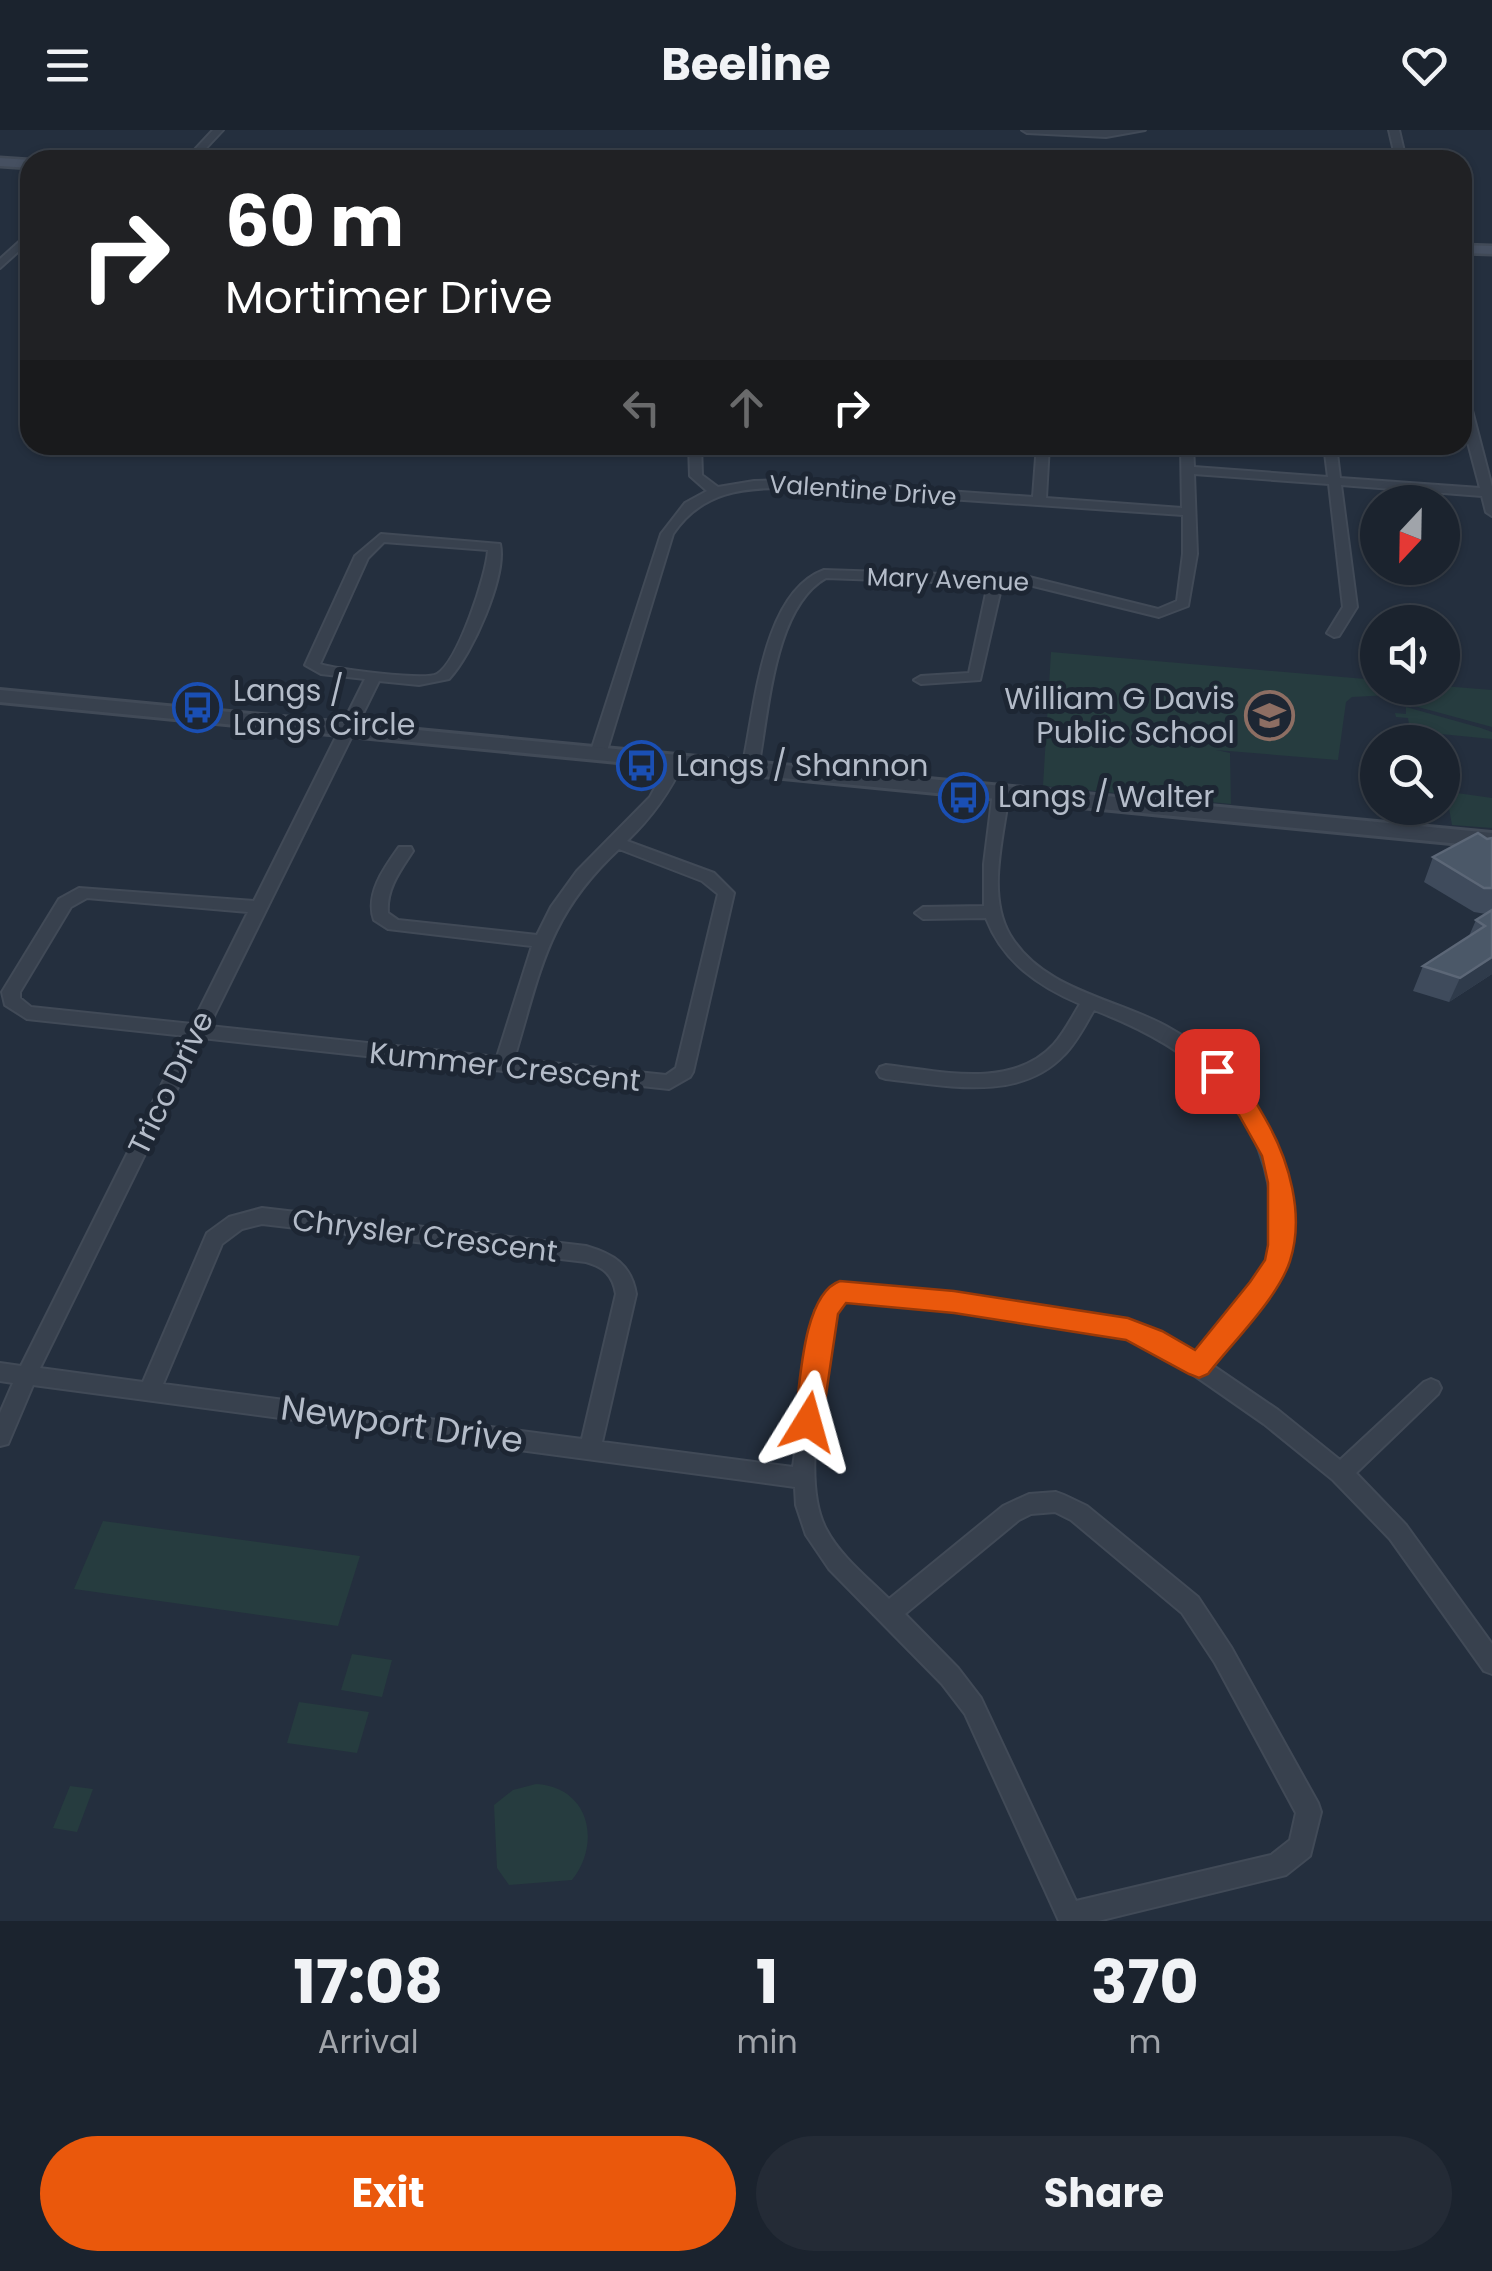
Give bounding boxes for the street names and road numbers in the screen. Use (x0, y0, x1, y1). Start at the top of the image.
street label: Valentine Drive (768, 466, 958, 514)
street label: Mary Avenue (866, 559, 1030, 600)
street label: Trico Drive (117, 1004, 224, 1162)
street label: Kummer Crescent (367, 1031, 643, 1102)
street label: Chrysler Crescent (290, 1198, 560, 1273)
street label: Newport Drive (278, 1382, 526, 1465)

